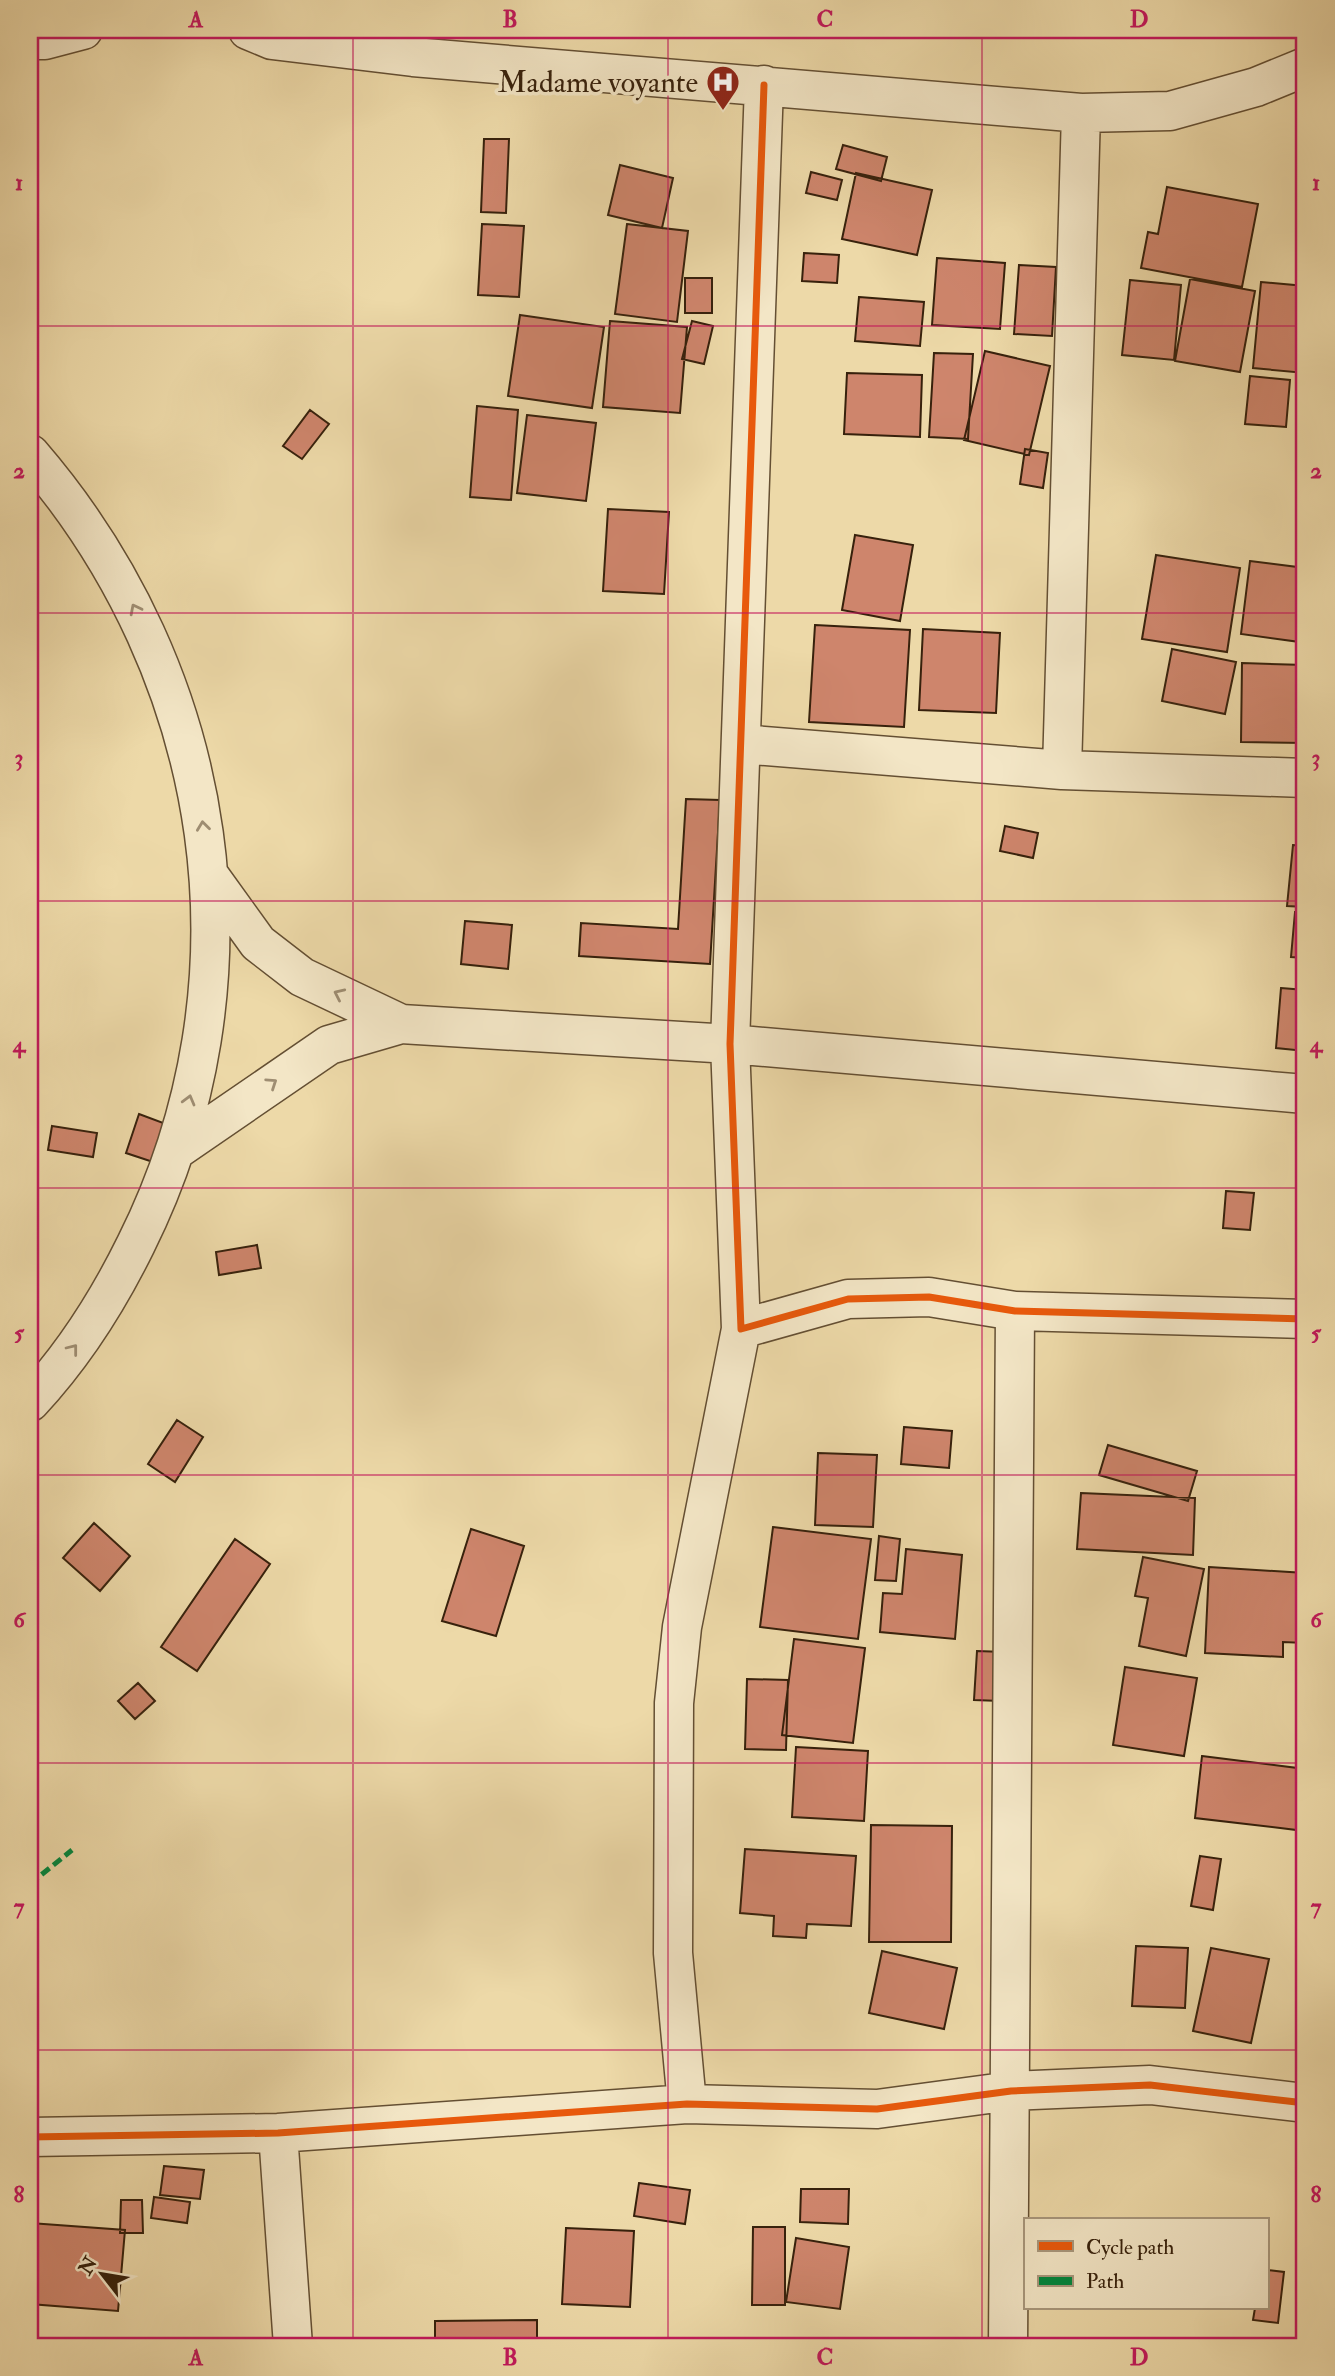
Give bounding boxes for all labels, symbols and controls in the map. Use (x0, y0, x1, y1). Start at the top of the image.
text: A (188, 5, 204, 34)
text: B (502, 5, 518, 34)
text: C (817, 5, 833, 34)
text: D (1130, 5, 1148, 34)
hospital icon: Madame voyante (704, 63, 742, 112)
place label: Madame voyante (498, 64, 698, 101)
text: 1 (15, 168, 23, 197)
text: 1 (1312, 168, 1320, 197)
text: 2 (13, 456, 25, 485)
text: 2 (1310, 456, 1322, 485)
one-way arrow (130, 604, 144, 616)
text: 3 (15, 743, 23, 772)
text: 3 (1312, 743, 1320, 772)
one-way arrow (195, 820, 210, 832)
one-way arrow (334, 989, 346, 1003)
text: 4 (12, 1030, 27, 1059)
text: 4 (1309, 1030, 1324, 1059)
one-way arrow (264, 1079, 277, 1091)
one-way arrow (181, 1094, 196, 1106)
text: 5 (14, 1318, 25, 1347)
text: 5 (1311, 1318, 1322, 1347)
one-way arrow (64, 1344, 77, 1357)
text: 6 (13, 1605, 27, 1634)
text: 6 (1310, 1605, 1324, 1634)
text: 7 (14, 1892, 25, 1921)
text: 7 (1311, 1892, 1322, 1921)
text: 8 (14, 2180, 25, 2209)
text: 8 (1311, 2180, 1322, 2209)
legend (1024, 2218, 1268, 2310)
text: Cycle path (1086, 2234, 1174, 2261)
north arrow (66, 2240, 136, 2310)
text: N (73, 2251, 103, 2280)
text: Path (1086, 2268, 1124, 2295)
text: A (188, 2343, 204, 2372)
text: B (502, 2343, 518, 2372)
text: C (817, 2343, 833, 2372)
text: D (1130, 2343, 1148, 2372)

